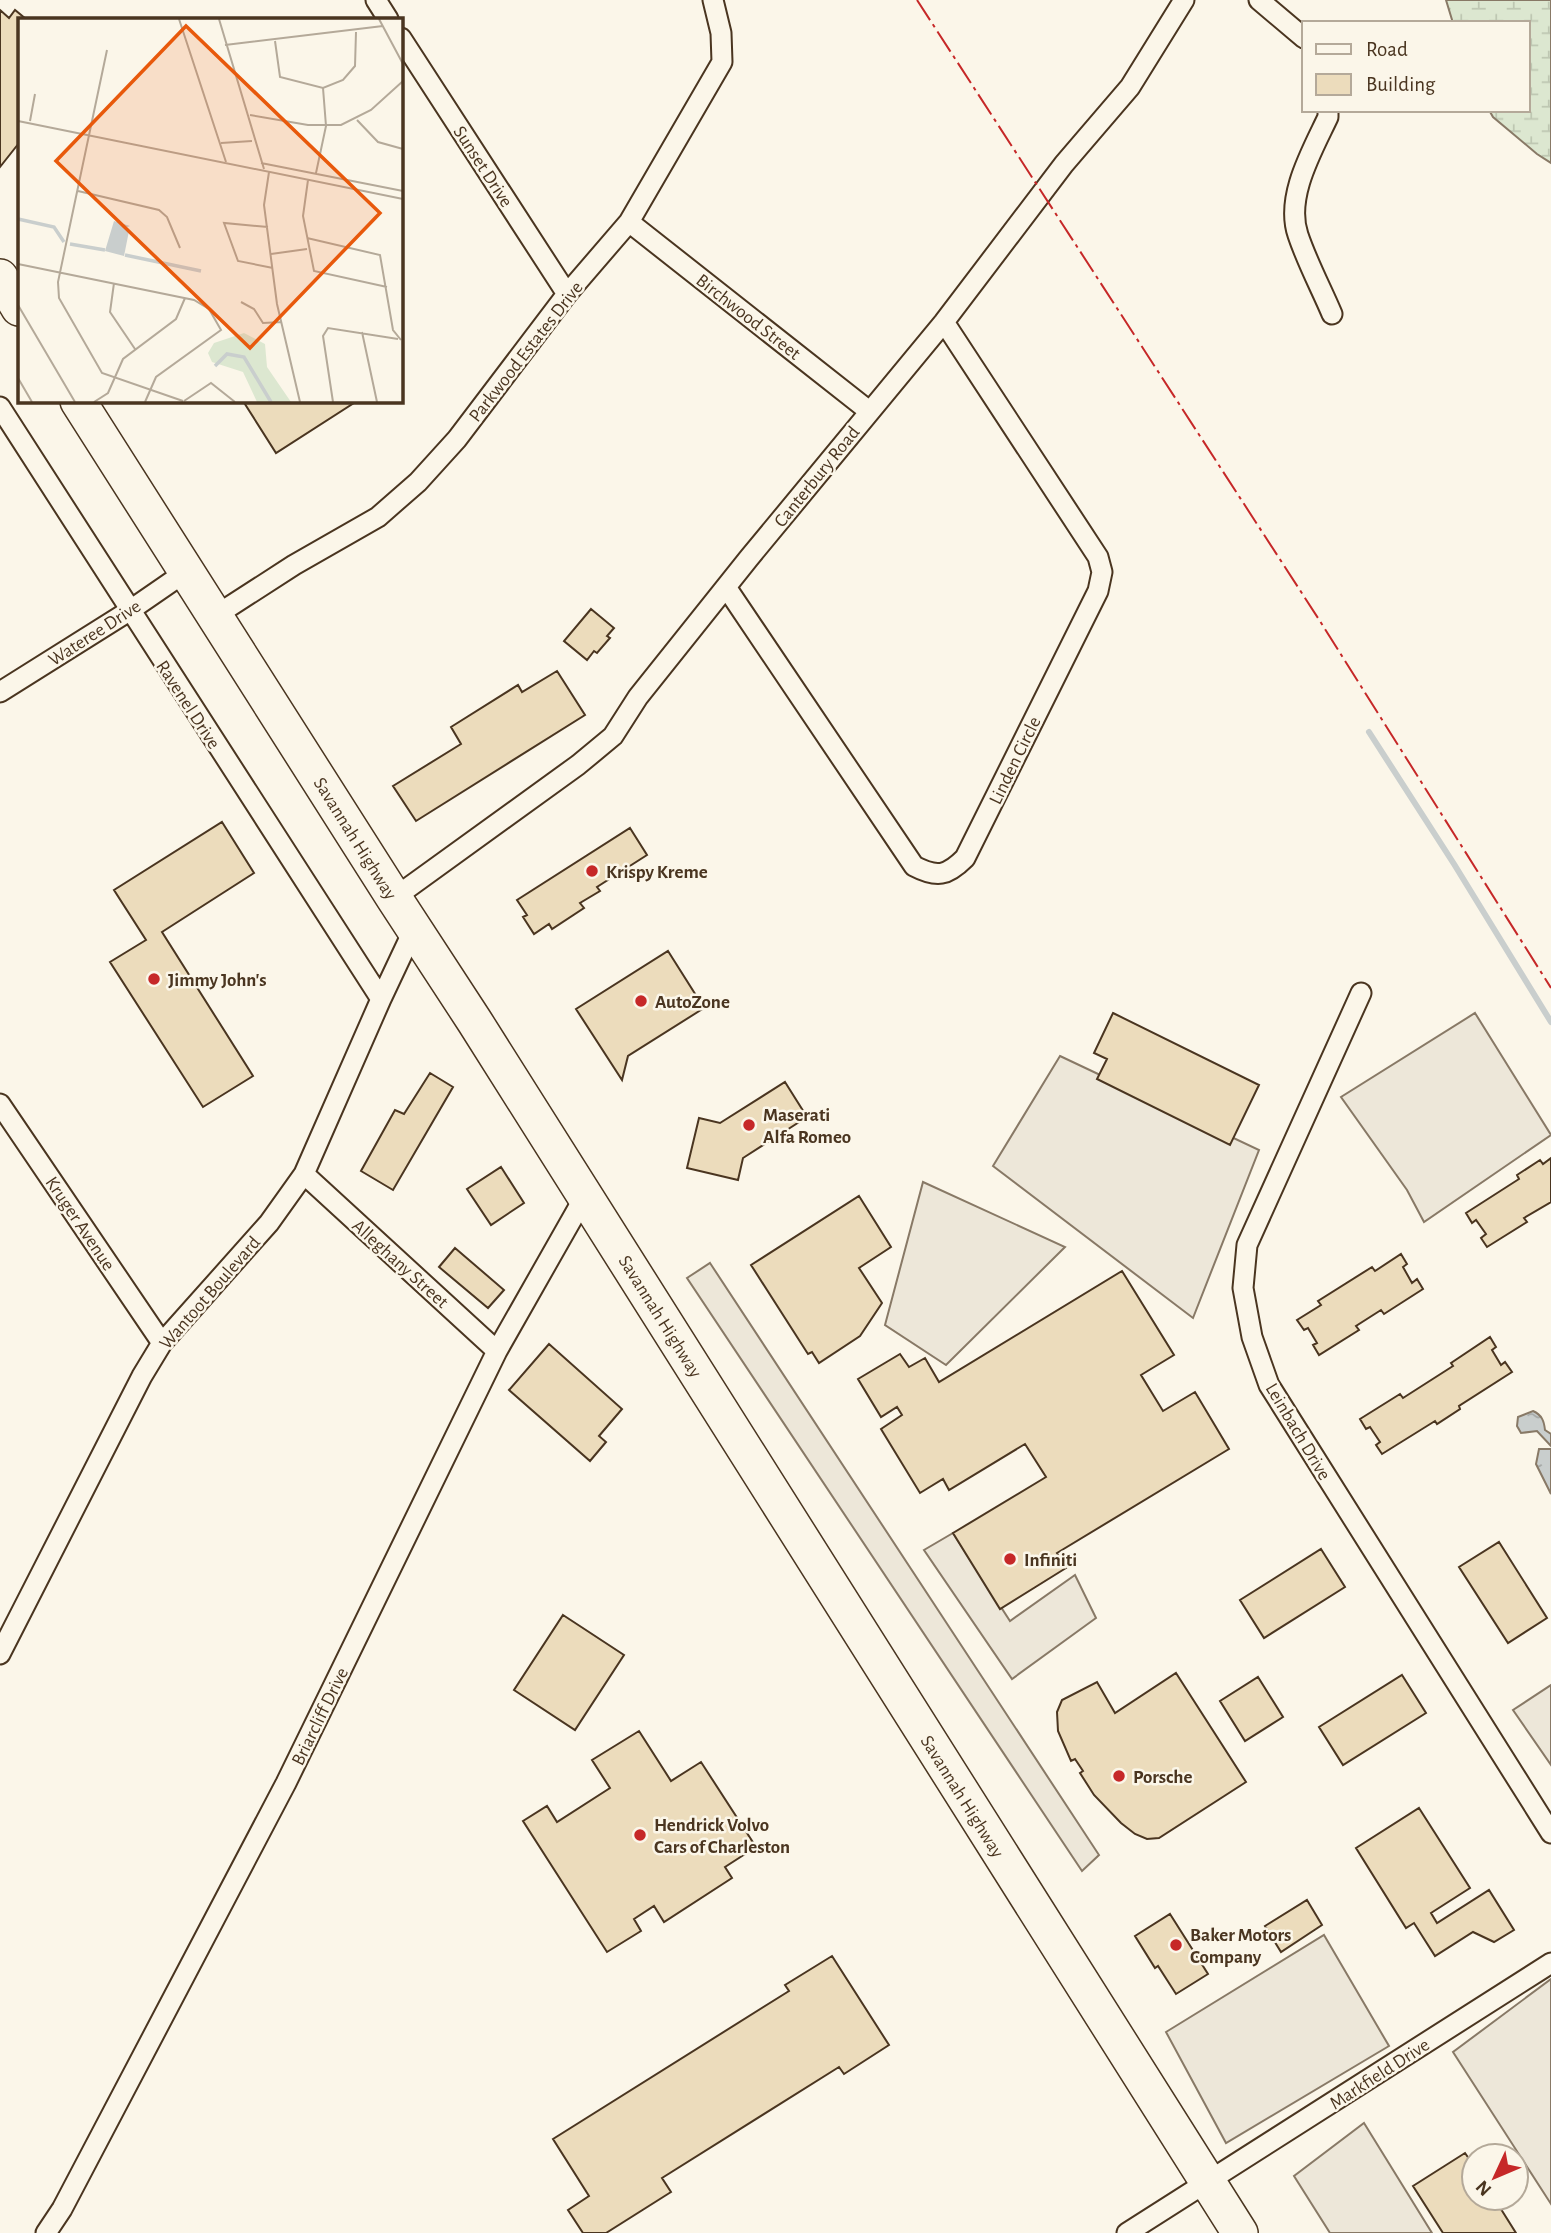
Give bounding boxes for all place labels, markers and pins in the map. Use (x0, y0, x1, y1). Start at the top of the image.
marker: Krispy Kreme (584, 863, 600, 879)
place label: Krispy Kreme (606, 863, 708, 882)
marker: Jimmy John's (146, 971, 162, 987)
place label: Jimmy John's (168, 971, 267, 990)
marker: AutoZone (633, 993, 649, 1009)
place label: AutoZone (655, 993, 730, 1012)
place label: Maserati Alfa Romeo (763, 1106, 851, 1147)
marker: Maserati Alfa Romeo (741, 1117, 757, 1133)
marker: Infiniti (1002, 1551, 1018, 1567)
place label: Infiniti (1024, 1551, 1077, 1570)
marker: Porsche (1111, 1768, 1127, 1784)
place label: Porsche (1133, 1768, 1192, 1787)
place label: Hendrick Volvo Cars of Charleston (654, 1816, 790, 1857)
marker: Hendrick Volvo Cars of Charleston (632, 1827, 648, 1843)
place label: Baker Motors Company (1190, 1926, 1291, 1967)
marker: Baker Motors Company (1168, 1937, 1184, 1953)

